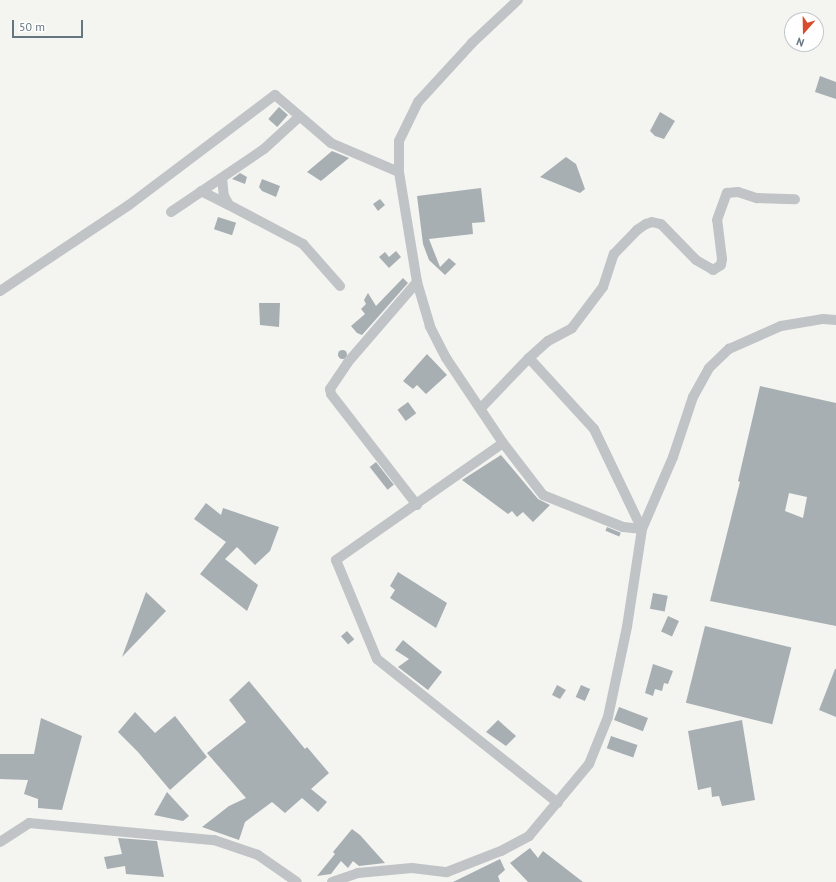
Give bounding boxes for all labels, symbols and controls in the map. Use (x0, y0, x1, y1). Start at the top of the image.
scale bar (14, 12, 85, 38)
north arrow (784, 12, 824, 52)
text: 50 m (19, 19, 45, 34)
text: N (794, 35, 806, 50)

